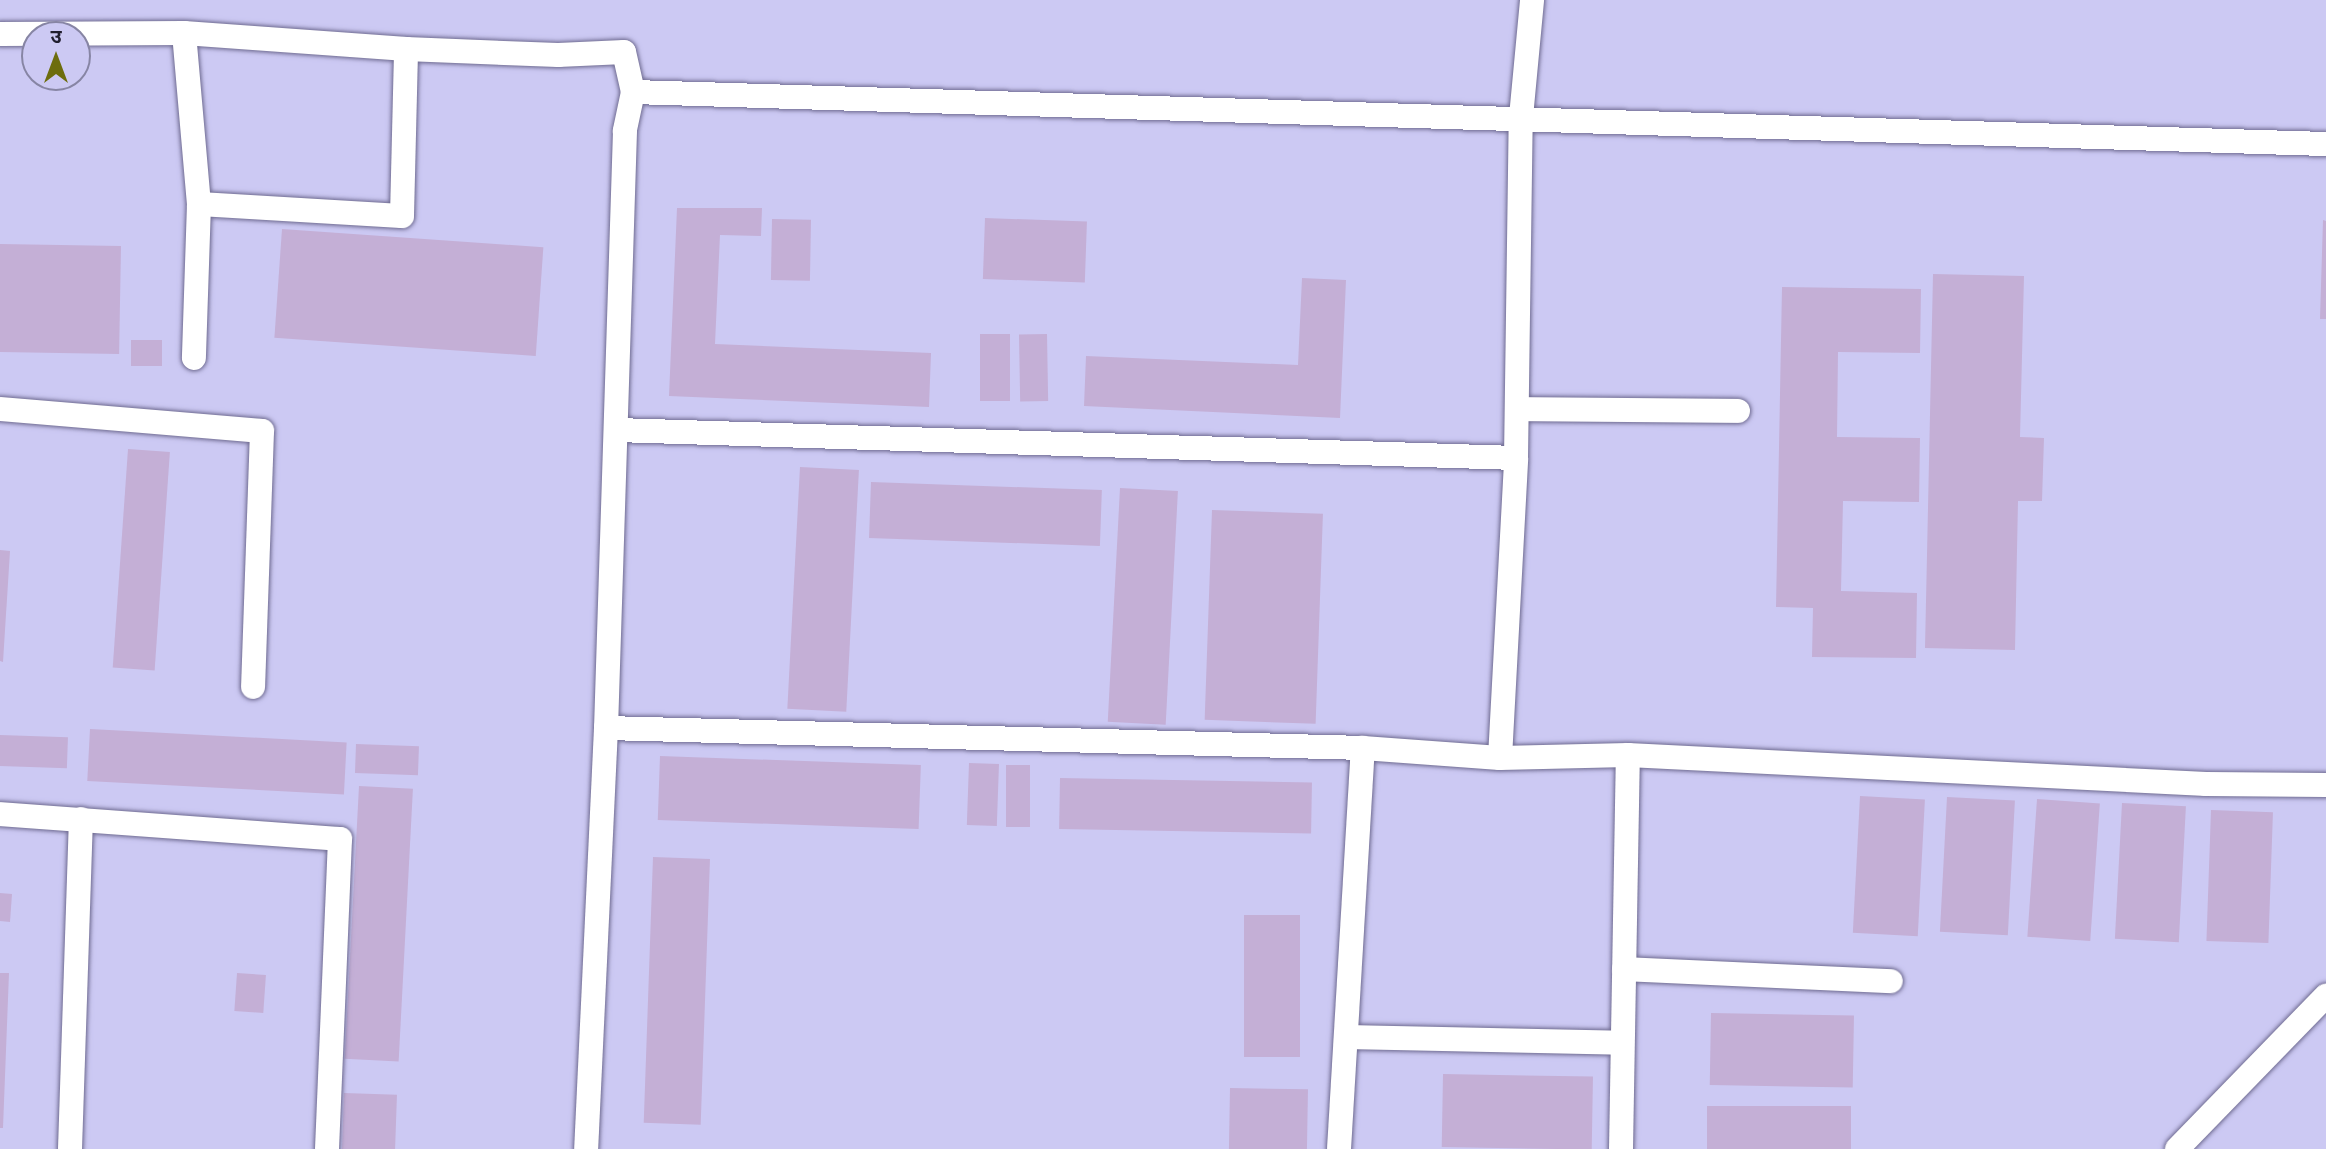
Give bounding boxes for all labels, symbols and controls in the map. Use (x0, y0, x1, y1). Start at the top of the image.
north arrow (21, 21, 91, 91)
text: उ (50, 25, 62, 48)

